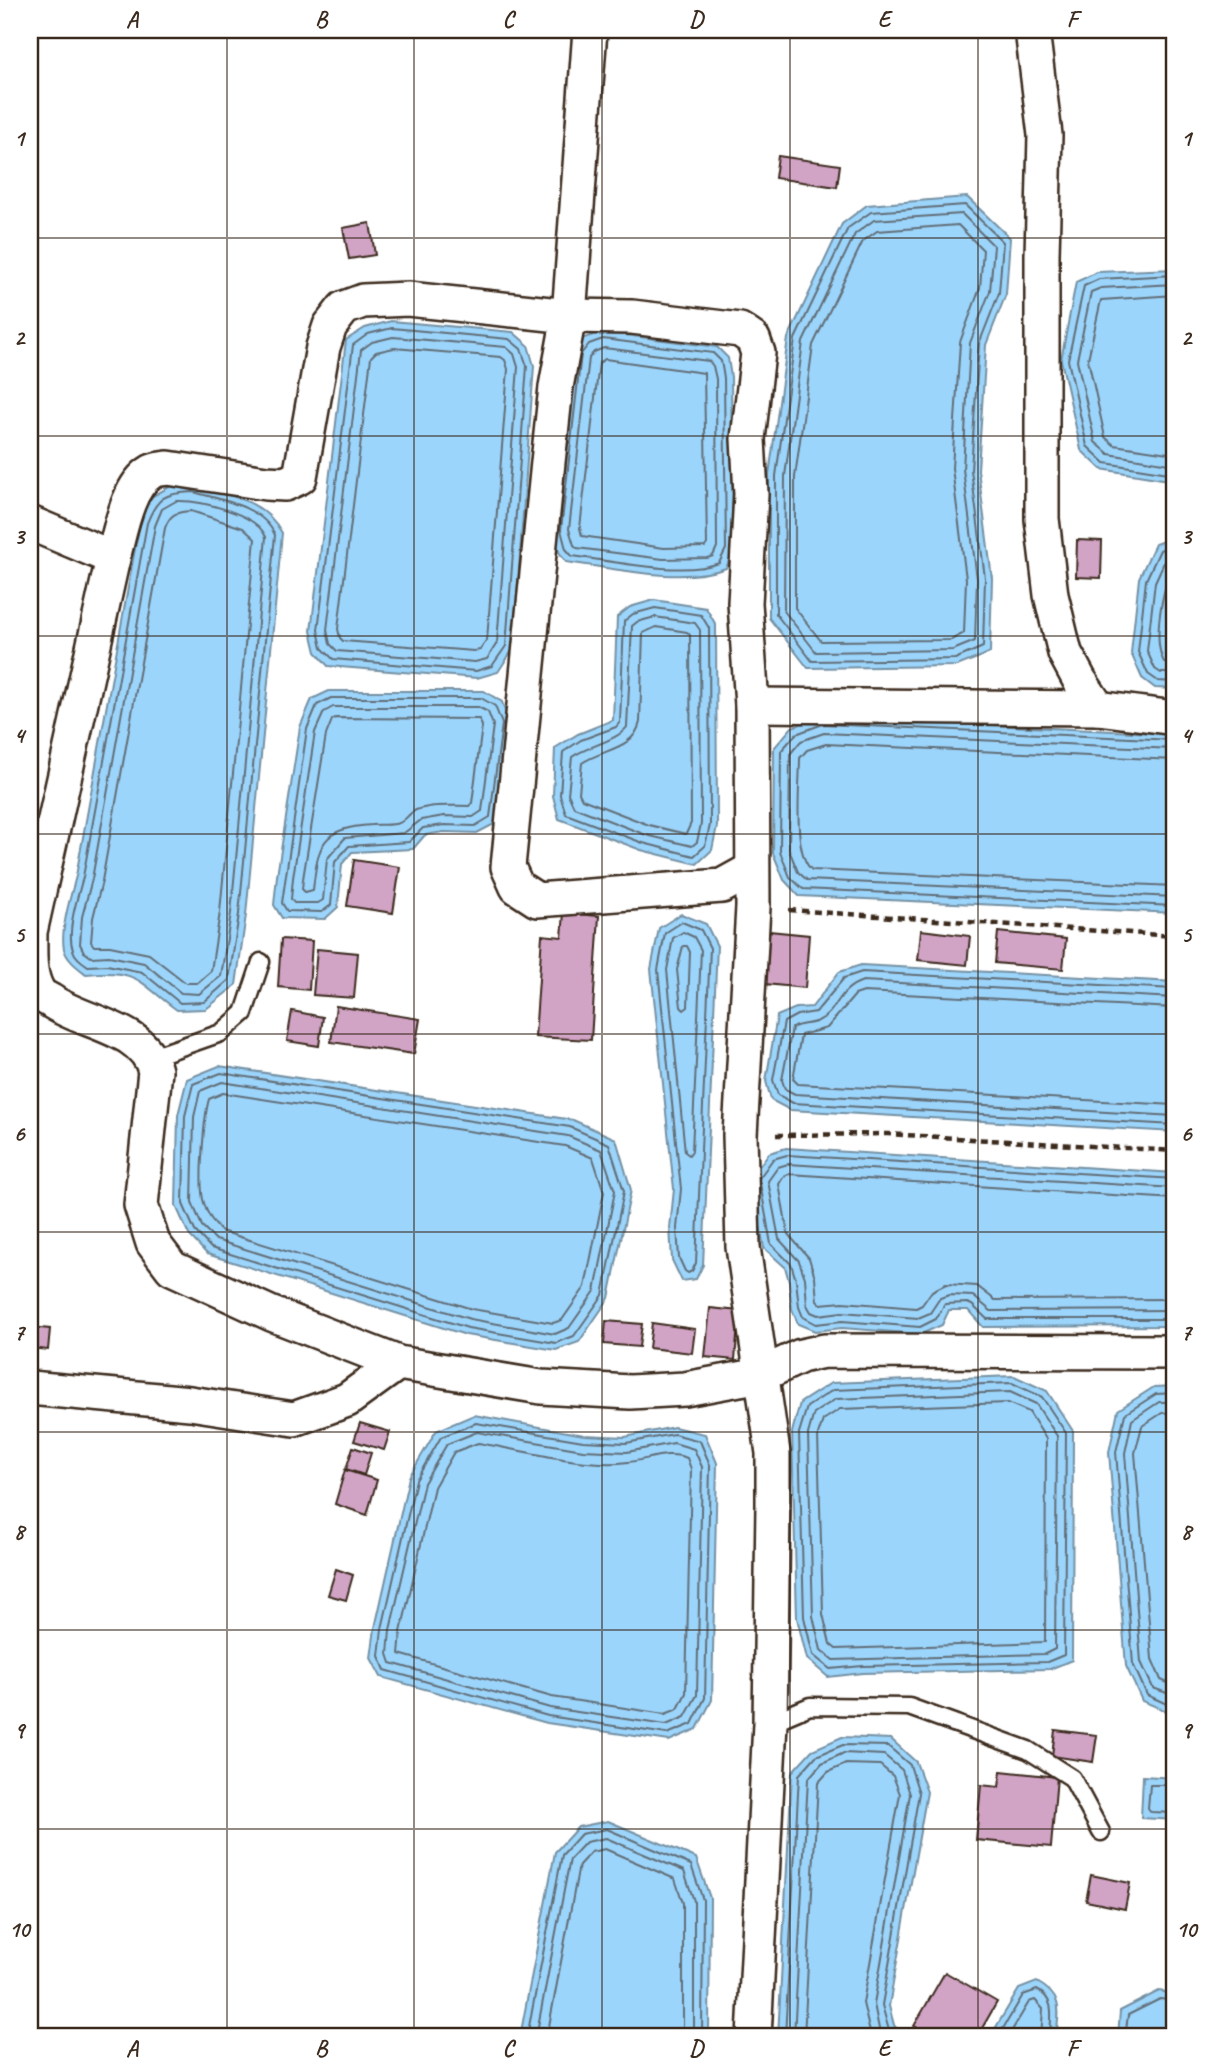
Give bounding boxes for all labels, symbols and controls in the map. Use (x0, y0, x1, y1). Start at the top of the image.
text: A (126, 5, 140, 34)
text: B (315, 5, 329, 34)
text: C (503, 5, 517, 34)
text: D (689, 5, 705, 34)
text: E (878, 5, 894, 34)
text: F (1067, 5, 1083, 34)
text: 1 (14, 124, 27, 153)
text: 1 (1181, 124, 1194, 153)
text: 2 (14, 323, 27, 352)
text: 2 (1181, 323, 1194, 352)
text: 3 (14, 522, 27, 551)
text: 3 (1181, 522, 1194, 551)
text: 4 (14, 721, 27, 750)
text: 4 (1181, 721, 1194, 750)
text: 5 (14, 920, 26, 949)
text: 5 (1181, 920, 1193, 949)
text: 6 (14, 1119, 27, 1148)
text: 6 (1181, 1119, 1194, 1148)
text: 7 (14, 1318, 27, 1347)
text: 7 (1181, 1318, 1194, 1347)
text: 8 (14, 1517, 27, 1546)
text: 8 (1181, 1517, 1194, 1546)
text: 9 (14, 1716, 27, 1745)
text: 9 (1181, 1716, 1194, 1745)
text: 10 (9, 1915, 32, 1944)
text: 10 (1176, 1915, 1199, 1944)
text: A (126, 2034, 140, 2063)
text: B (315, 2034, 329, 2063)
text: C (503, 2034, 517, 2063)
text: D (689, 2034, 705, 2063)
text: E (878, 2034, 894, 2063)
text: F (1067, 2034, 1083, 2063)

